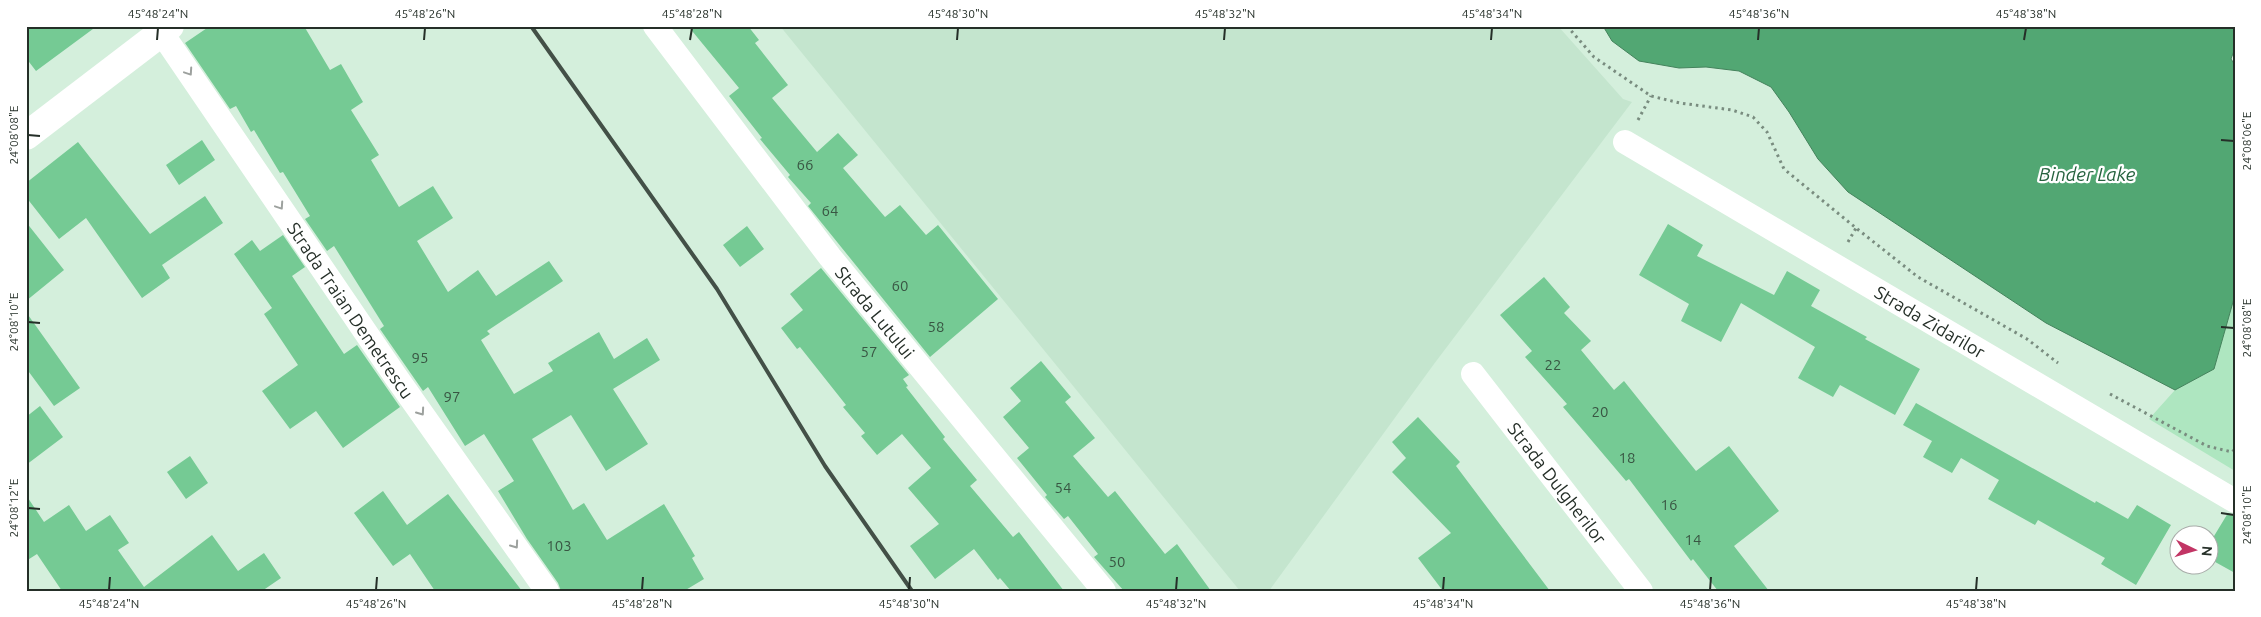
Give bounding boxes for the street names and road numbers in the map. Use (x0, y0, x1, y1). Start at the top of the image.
street label: Strada Traian Demetrescu (284, 219, 418, 402)
street label: Strada Lutului (832, 262, 919, 362)
street label: Strada Zidarilor (1871, 281, 1989, 362)
street label: Strada Dulgherilor (1504, 418, 1611, 548)

